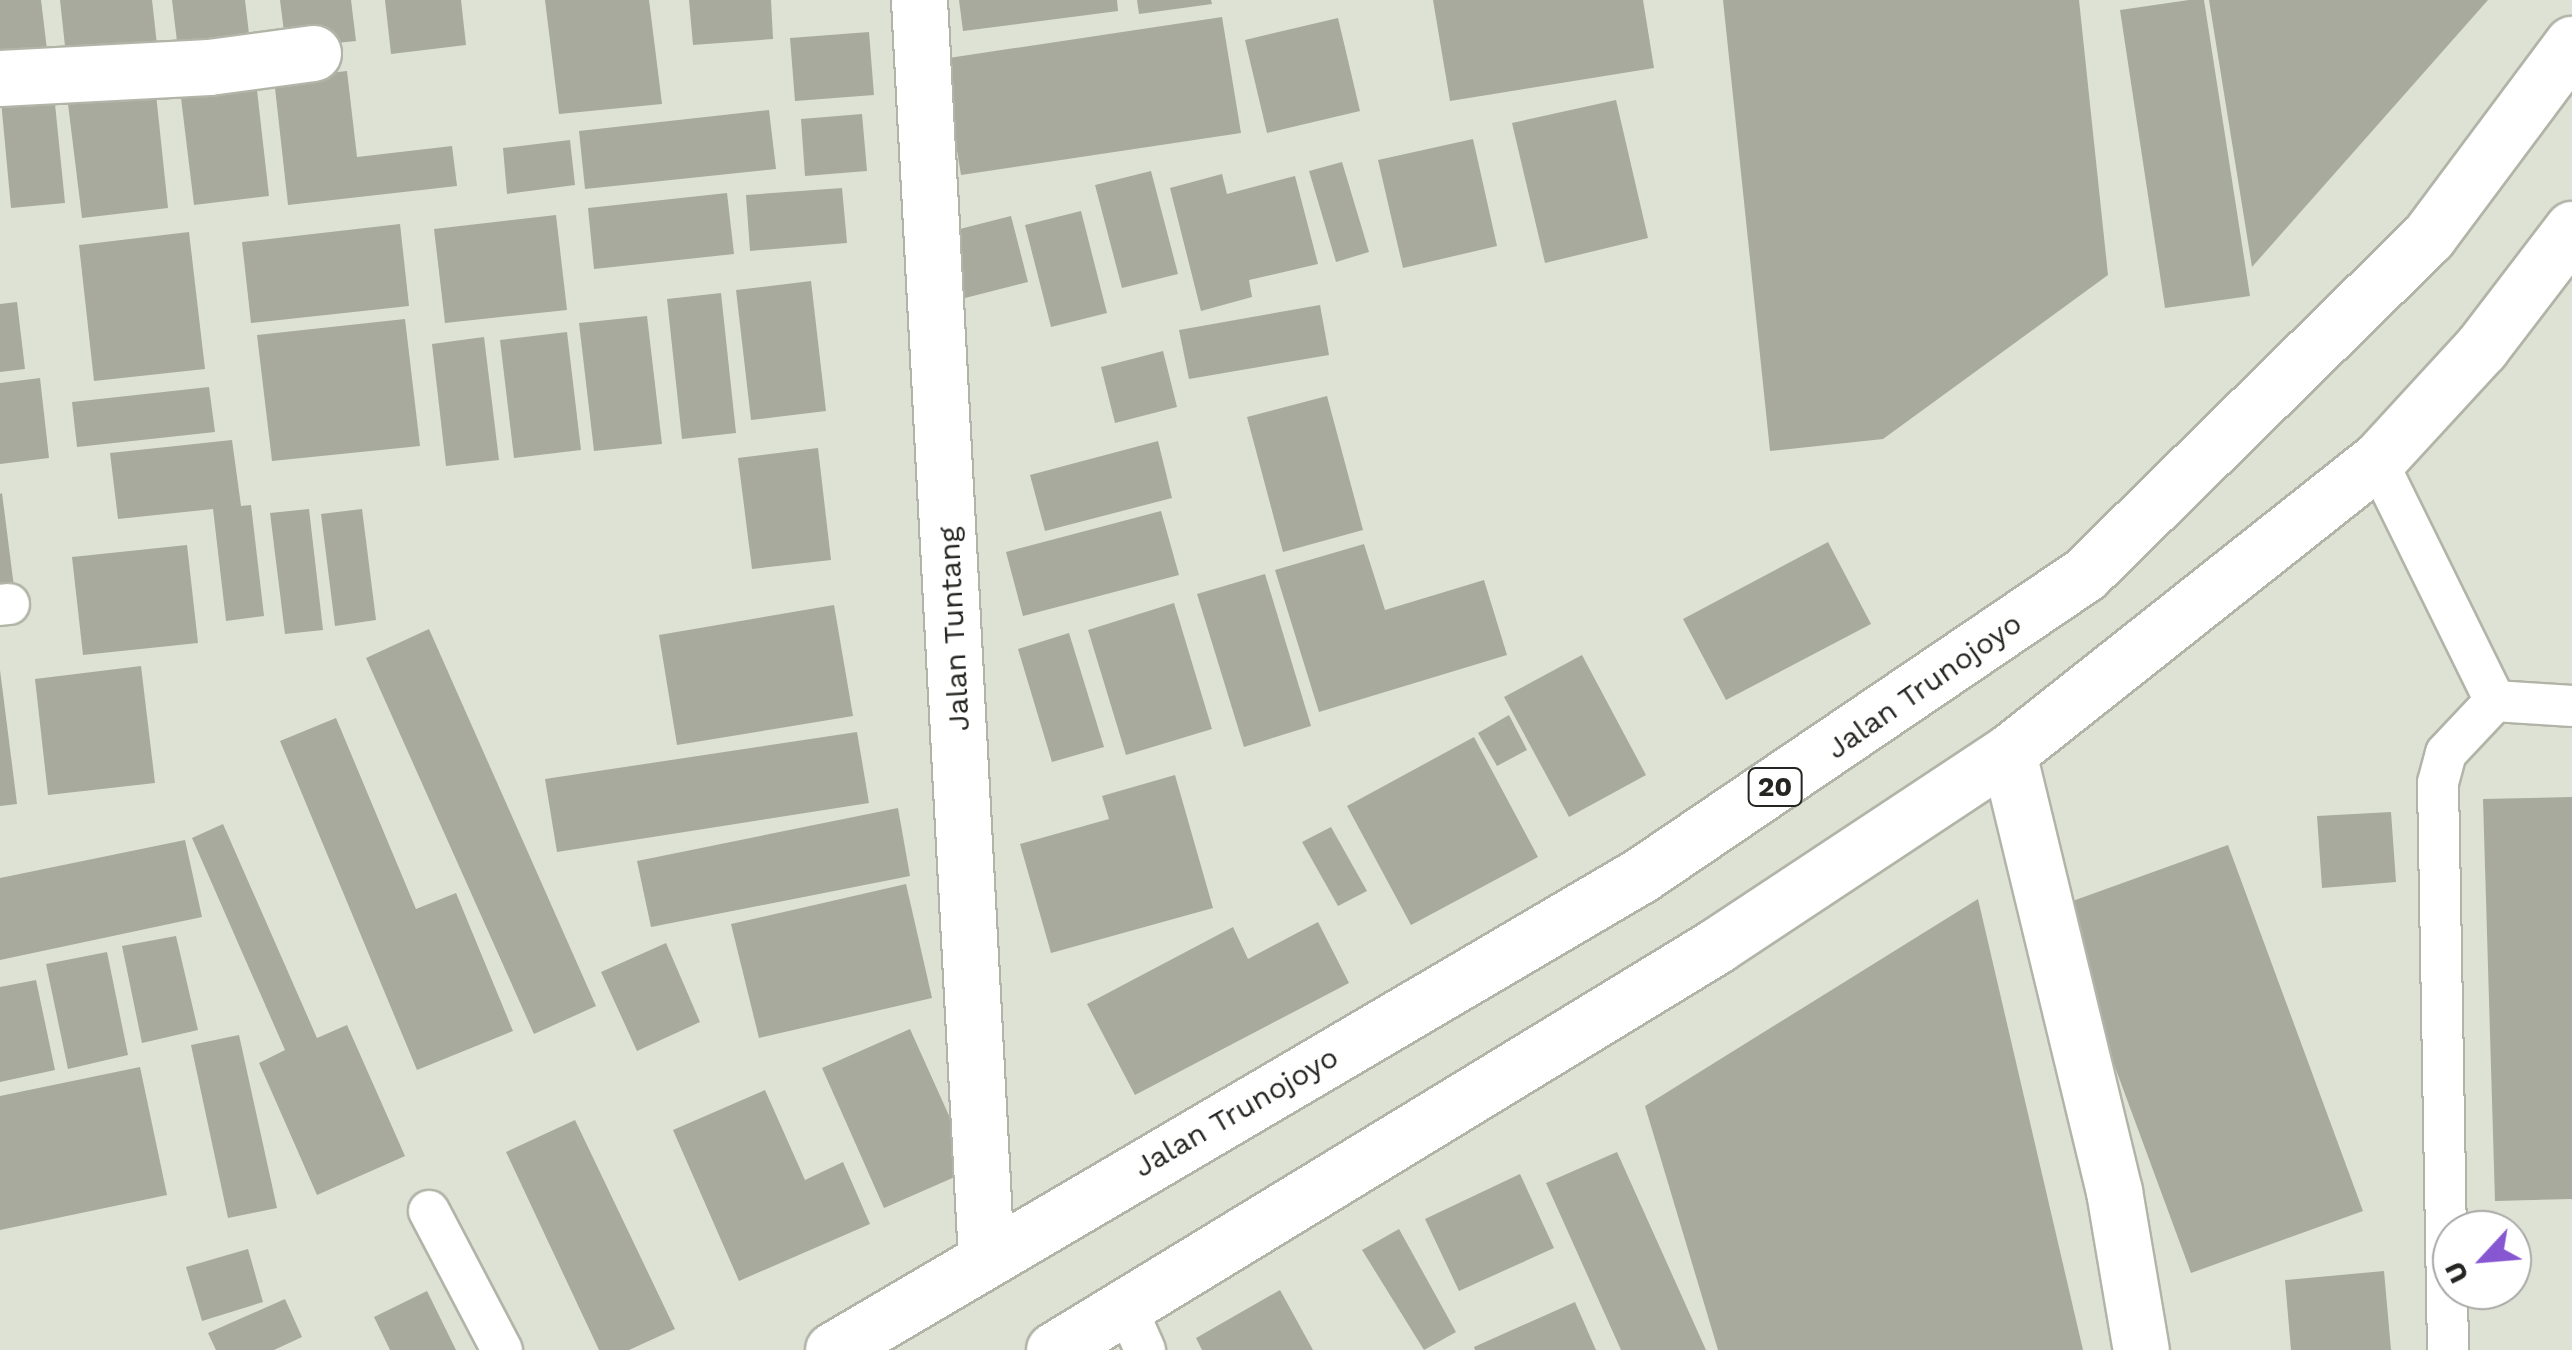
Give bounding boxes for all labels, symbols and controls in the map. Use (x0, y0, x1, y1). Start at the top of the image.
street label: Jalan Tuntang (931, 525, 977, 733)
street label: Jalan Trunojoyo (1819, 605, 2029, 767)
road number: 20 (1748, 764, 1802, 810)
street label: Jalan Trunojoyo (1127, 1039, 1345, 1185)
north arrow (2432, 1210, 2532, 1310)
text: U (2437, 1256, 2476, 1289)

